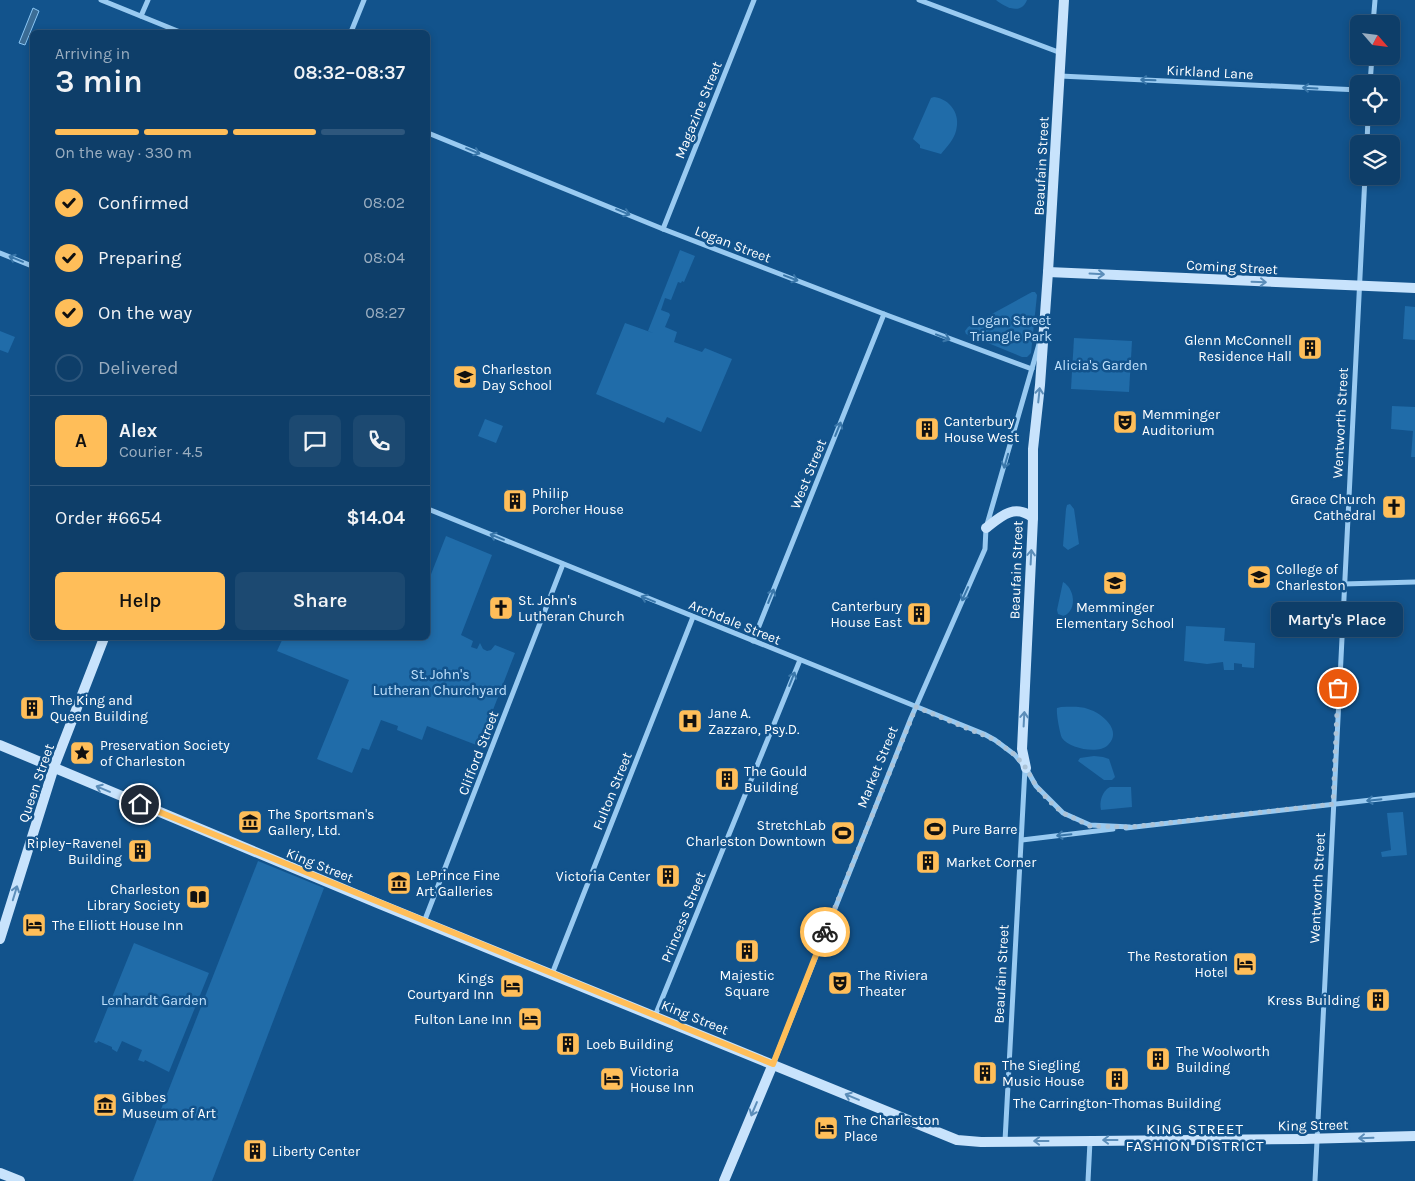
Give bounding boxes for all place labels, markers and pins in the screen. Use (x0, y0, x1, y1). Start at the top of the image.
place label: Glenn McConnell Residence Hall (1184, 332, 1292, 365)
building icon: Glenn McConnell Residence Hall (1297, 335, 1323, 361)
place label: Charleston Day School (482, 361, 552, 394)
school or university icon: Charleston Day School (452, 364, 478, 390)
place label: Memminger Auditorium (1142, 406, 1221, 439)
theatre icon: Memminger Auditorium (1112, 409, 1138, 435)
place label: Canterbury House West (944, 413, 1019, 446)
building icon: Canterbury House West (914, 416, 940, 442)
place label: Philip Porcher House (532, 485, 624, 518)
building icon: Philip Porcher House (502, 488, 528, 514)
place label: Grace Church Cathedral (1290, 491, 1376, 524)
church icon: Grace Church Cathedral (1381, 494, 1407, 520)
place label: College of Charleston (1276, 561, 1346, 594)
school or university icon: College of Charleston (1246, 564, 1272, 590)
school or university icon: Memminger Elementary School (1102, 570, 1128, 596)
place label: St. John's Lutheran Church (518, 592, 625, 625)
church icon: St. John's Lutheran Church (488, 595, 514, 621)
place label: Canterbury House East (830, 598, 902, 631)
place label: Memminger Elementary School (1056, 599, 1174, 632)
building icon: Canterbury House East (906, 601, 932, 627)
callout: Marty's Place (1272, 603, 1404, 638)
pin (1317, 667, 1359, 709)
place label: The King and Queen Building (50, 692, 148, 725)
building icon: The King and Queen Building (19, 695, 45, 721)
place label: Jane A. Zazzaro, Psy.D. (708, 705, 800, 738)
hospital icon: Jane A. Zazzaro, Psy.D. (677, 708, 703, 734)
place label: Preservation Society of Charleston (100, 737, 230, 770)
place icon: Preservation Society of Charleston (69, 740, 95, 766)
place label: The Gould Building (744, 763, 807, 796)
building icon: The Gould Building (714, 766, 740, 792)
pin (119, 783, 161, 825)
place label: The Sportsman's Gallery, Ltd. (268, 806, 374, 839)
museum icon: The Sportsman's Gallery, Ltd. (237, 809, 263, 835)
sports icon: Pure Barre (922, 816, 948, 842)
place label: StretchLab Charleston Downtown (686, 817, 826, 850)
sports icon: StretchLab Charleston Downtown (830, 820, 856, 846)
place label: Pure Barre (952, 821, 1018, 838)
place label: Ripley–Ravenel Building (27, 835, 122, 868)
building icon: Ripley–Ravenel Building (127, 838, 153, 864)
building icon: Market Corner (915, 849, 941, 875)
place label: Market Corner (946, 854, 1037, 871)
building icon: Victoria Center (655, 863, 681, 889)
place label: LePrince Fine Art Galleries (416, 867, 500, 900)
place label: Victoria Center (556, 868, 651, 885)
museum icon: LePrince Fine Art Galleries (386, 870, 412, 896)
place label: Charleston Library Society (87, 881, 180, 914)
library icon: Charleston Library Society (185, 884, 211, 910)
hotel icon: The Elliott House Inn (21, 912, 47, 938)
place label: The Elliott House Inn (52, 917, 184, 934)
building icon: Majestic Square (734, 938, 760, 964)
place label: The Restoration Hotel (1128, 948, 1228, 981)
hotel icon: The Restoration Hotel (1232, 951, 1258, 977)
place label: Majestic Square (719, 967, 775, 1000)
place label: The Riviera Theater (858, 967, 928, 1000)
place label: Kings Courtyard Inn (407, 970, 494, 1003)
theatre icon: The Riviera Theater (827, 970, 853, 996)
hotel icon: Kings Courtyard Inn (499, 973, 525, 999)
building icon: Kress Building (1365, 987, 1391, 1013)
place label: Kress Building (1267, 992, 1360, 1009)
hotel icon: Fulton Lane Inn (517, 1006, 543, 1032)
place label: Fulton Lane Inn (414, 1011, 512, 1028)
building icon: Loeb Building (555, 1031, 581, 1057)
place label: Loeb Building (586, 1036, 673, 1053)
place label: The Woolworth Building (1176, 1043, 1270, 1076)
building icon: The Woolworth Building (1145, 1046, 1171, 1072)
place label: The Siegling Music House (1002, 1057, 1084, 1090)
building icon: The Siegling Music House (972, 1060, 998, 1086)
place label: Victoria House Inn (630, 1063, 694, 1096)
hotel icon: Victoria House Inn (599, 1066, 625, 1092)
building icon: The Carrington-Thomas Building (1104, 1066, 1130, 1092)
place label: Gibbes Museum of Art (122, 1089, 216, 1122)
museum icon: Gibbes Museum of Art (92, 1092, 118, 1118)
place label: The Carrington-Thomas Building (1013, 1095, 1221, 1112)
place label: The Charleston Place (844, 1112, 940, 1145)
hotel icon: The Charleston Place (813, 1115, 839, 1141)
building icon: Liberty Center (242, 1138, 268, 1164)
place label: Liberty Center (272, 1143, 361, 1160)

